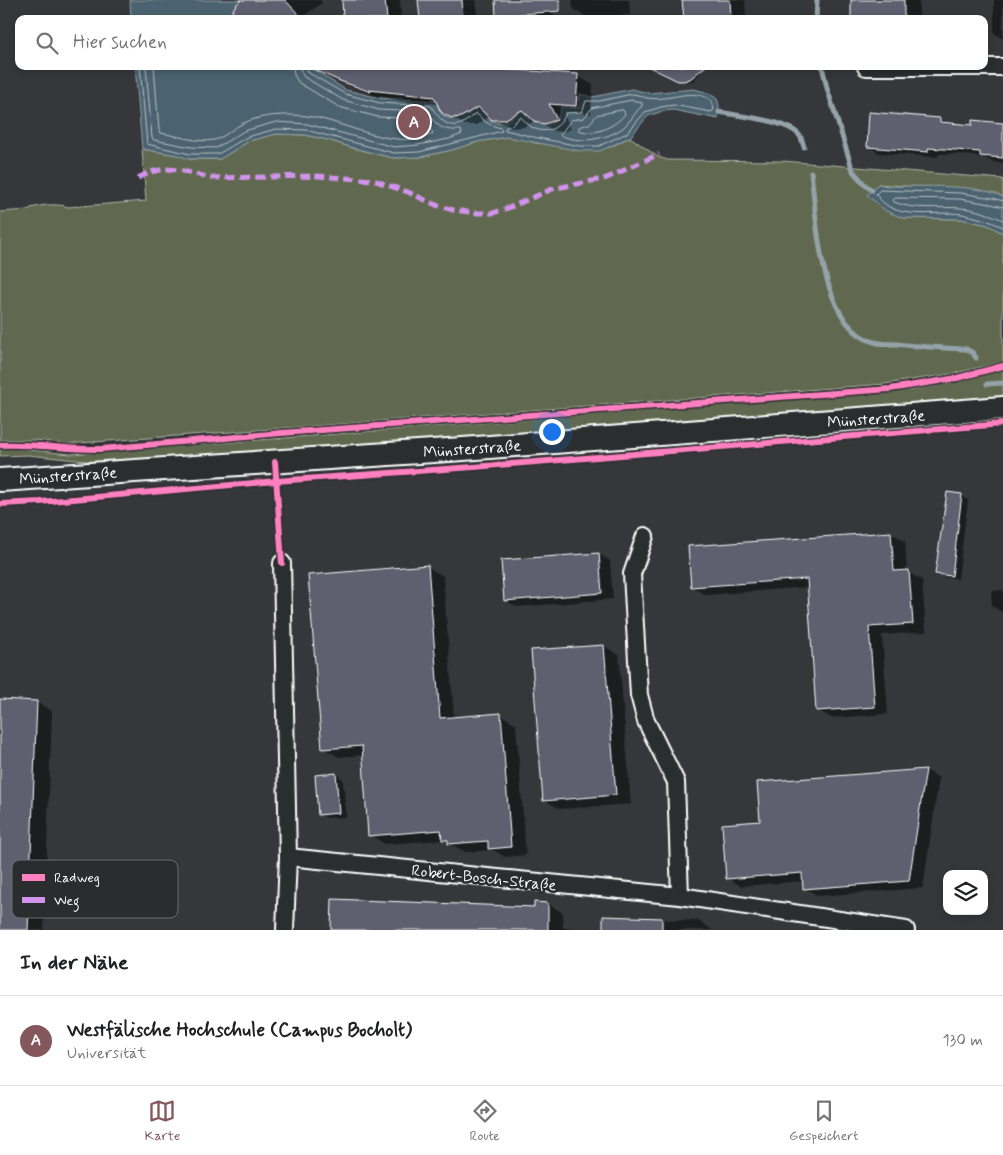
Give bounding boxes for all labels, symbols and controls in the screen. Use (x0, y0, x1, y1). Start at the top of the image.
search box (15, 15, 988, 70)
icon: search (33, 29, 61, 57)
text: Hier suchen (73, 30, 167, 55)
pin: A (398, 103, 430, 141)
street label: Münsterstraße (827, 406, 926, 433)
your location (539, 419, 565, 445)
street label: Münsterstraße (423, 436, 522, 463)
street label: Münsterstraße (19, 463, 118, 490)
legend (12, 860, 178, 918)
street label: Robert-Bosch-Straße (410, 860, 558, 897)
text: Radweg (54, 869, 100, 887)
map controls (943, 870, 988, 915)
button: layers (943, 870, 988, 915)
text: Weg (54, 892, 80, 912)
text: In der Nähe (20, 949, 128, 977)
text: Westfälische Hochschule (Campus Bocholt) (67, 1018, 412, 1043)
text: A (31, 1030, 41, 1051)
text: 130 m (942, 1030, 983, 1051)
text: Universität (67, 1043, 147, 1064)
tab: Karte (145, 1097, 180, 1145)
tab: Route (469, 1097, 500, 1145)
tab: Gespeichert (789, 1097, 858, 1145)

